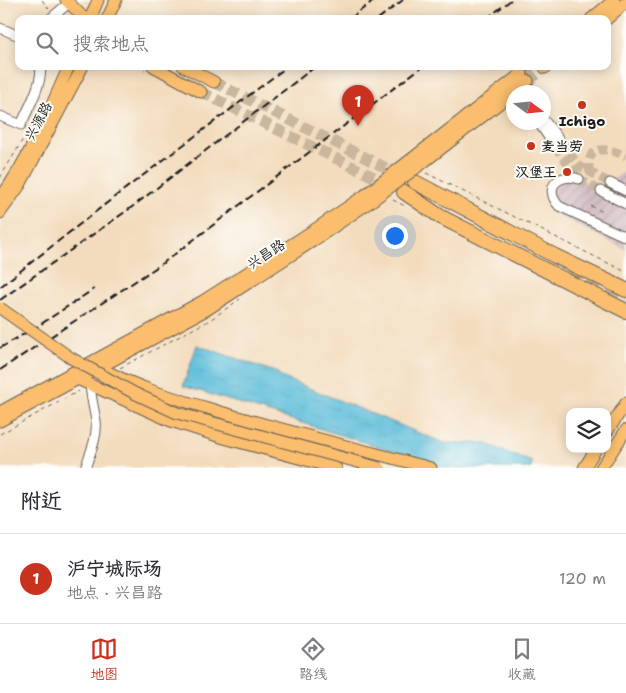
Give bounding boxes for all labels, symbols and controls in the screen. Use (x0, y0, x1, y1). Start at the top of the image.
search box (15, 15, 611, 70)
icon: search (33, 29, 61, 57)
text: 搜索地点 (73, 31, 149, 56)
pin: 1 (342, 85, 374, 126)
north arrow (506, 85, 551, 130)
street label: 兴源路 (20, 98, 56, 144)
marker: Ichigo (576, 99, 588, 111)
place label: Ichigo (559, 112, 605, 130)
place label: 麦当劳 (541, 137, 583, 155)
marker: 麦当劳 (525, 140, 537, 152)
place label: 汉堡王 (515, 163, 557, 181)
marker: 汉堡王 (561, 166, 573, 178)
your location (382, 223, 408, 249)
street label: 兴昌路 (243, 235, 289, 273)
map controls (566, 408, 611, 453)
button: layers (566, 408, 611, 453)
text: 附近 (20, 487, 62, 515)
text: 沪宁城际场 (67, 556, 162, 581)
text: 1 (32, 568, 40, 589)
text: 120 m (559, 568, 606, 589)
text: 地点 · 兴昌路 (67, 582, 162, 603)
tab: 地图 (90, 635, 118, 683)
tab: 路线 (299, 635, 327, 683)
tab: 收藏 (508, 635, 536, 683)

